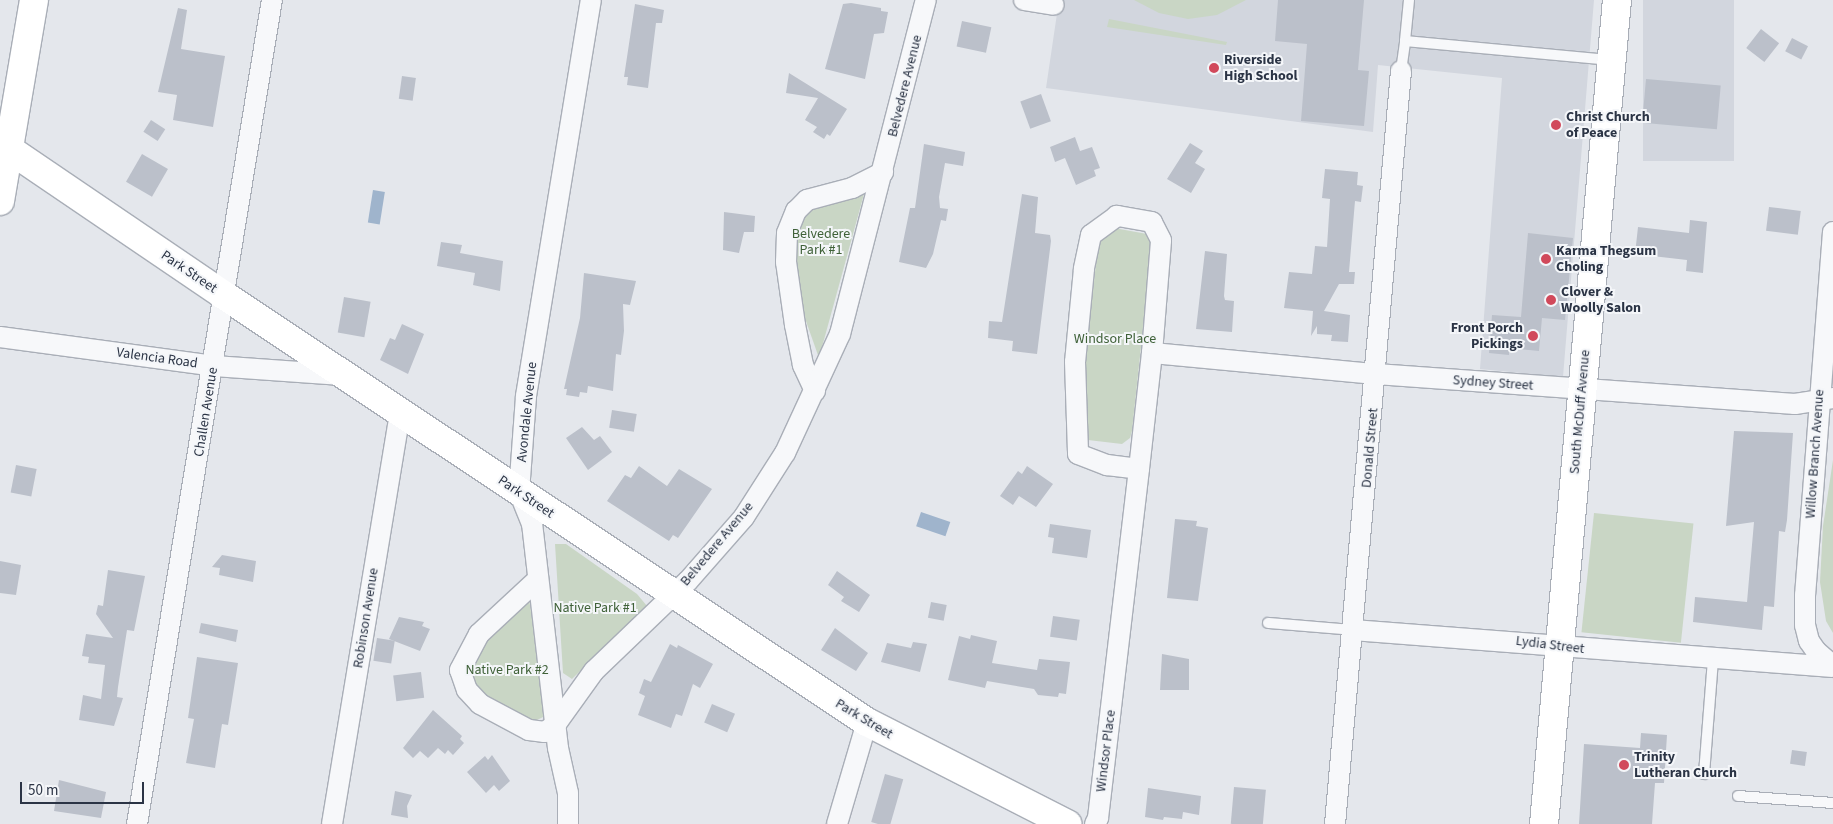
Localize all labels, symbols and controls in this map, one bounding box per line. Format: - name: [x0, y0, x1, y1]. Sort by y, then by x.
- street label: Belvedere Avenue: [884, 33, 926, 139]
- place label: Riverside High School: [1224, 52, 1297, 84]
- marker: Riverside High School: [1208, 62, 1220, 74]
- place label: Christ Church of Peace: [1566, 109, 1650, 142]
- marker: Christ Church of Peace: [1550, 119, 1562, 131]
- park label: Belvedere Park #1: [792, 226, 850, 258]
- place label: Karma Thegsum Choling: [1556, 243, 1656, 276]
- street label: Park Street: [158, 247, 220, 297]
- marker: Karma Thegsum Choling: [1540, 253, 1552, 265]
- place label: Clover & Woolly Salon: [1561, 284, 1641, 316]
- marker: Clover & Woolly Salon: [1545, 294, 1557, 306]
- place label: Front Porch Pickings: [1451, 320, 1523, 352]
- marker: Front Porch Pickings: [1527, 330, 1539, 342]
- park label: Windsor Place: [1074, 331, 1156, 347]
- street label: Valencia Road: [115, 344, 199, 372]
- street label: South McDuff Avenue: [1566, 349, 1594, 475]
- street label: Avondale Avenue: [513, 361, 541, 463]
- street label: Challen Avenue: [191, 366, 221, 458]
- street label: Sydney Street: [1452, 372, 1534, 394]
- street label: Willow Branch Avenue: [1802, 389, 1828, 519]
- street label: Donald Street: [1358, 407, 1382, 489]
- street label: Park Street: [495, 472, 557, 522]
- street label: Belvedere Avenue: [677, 499, 757, 589]
- street label: Robinson Avenue: [350, 567, 382, 669]
- park label: Native Park #1: [553, 600, 637, 616]
- street label: Lydia Street: [1515, 632, 1585, 658]
- park label: Native Park #2: [465, 662, 549, 678]
- street label: Park Street: [832, 695, 896, 743]
- street label: Windsor Place: [1093, 709, 1119, 793]
- place label: Trinity Lutheran Church: [1634, 749, 1737, 782]
- marker: Trinity Lutheran Church: [1618, 759, 1630, 771]
- scale bar: [22, 772, 146, 804]
- text: 50 m: [28, 780, 58, 801]

